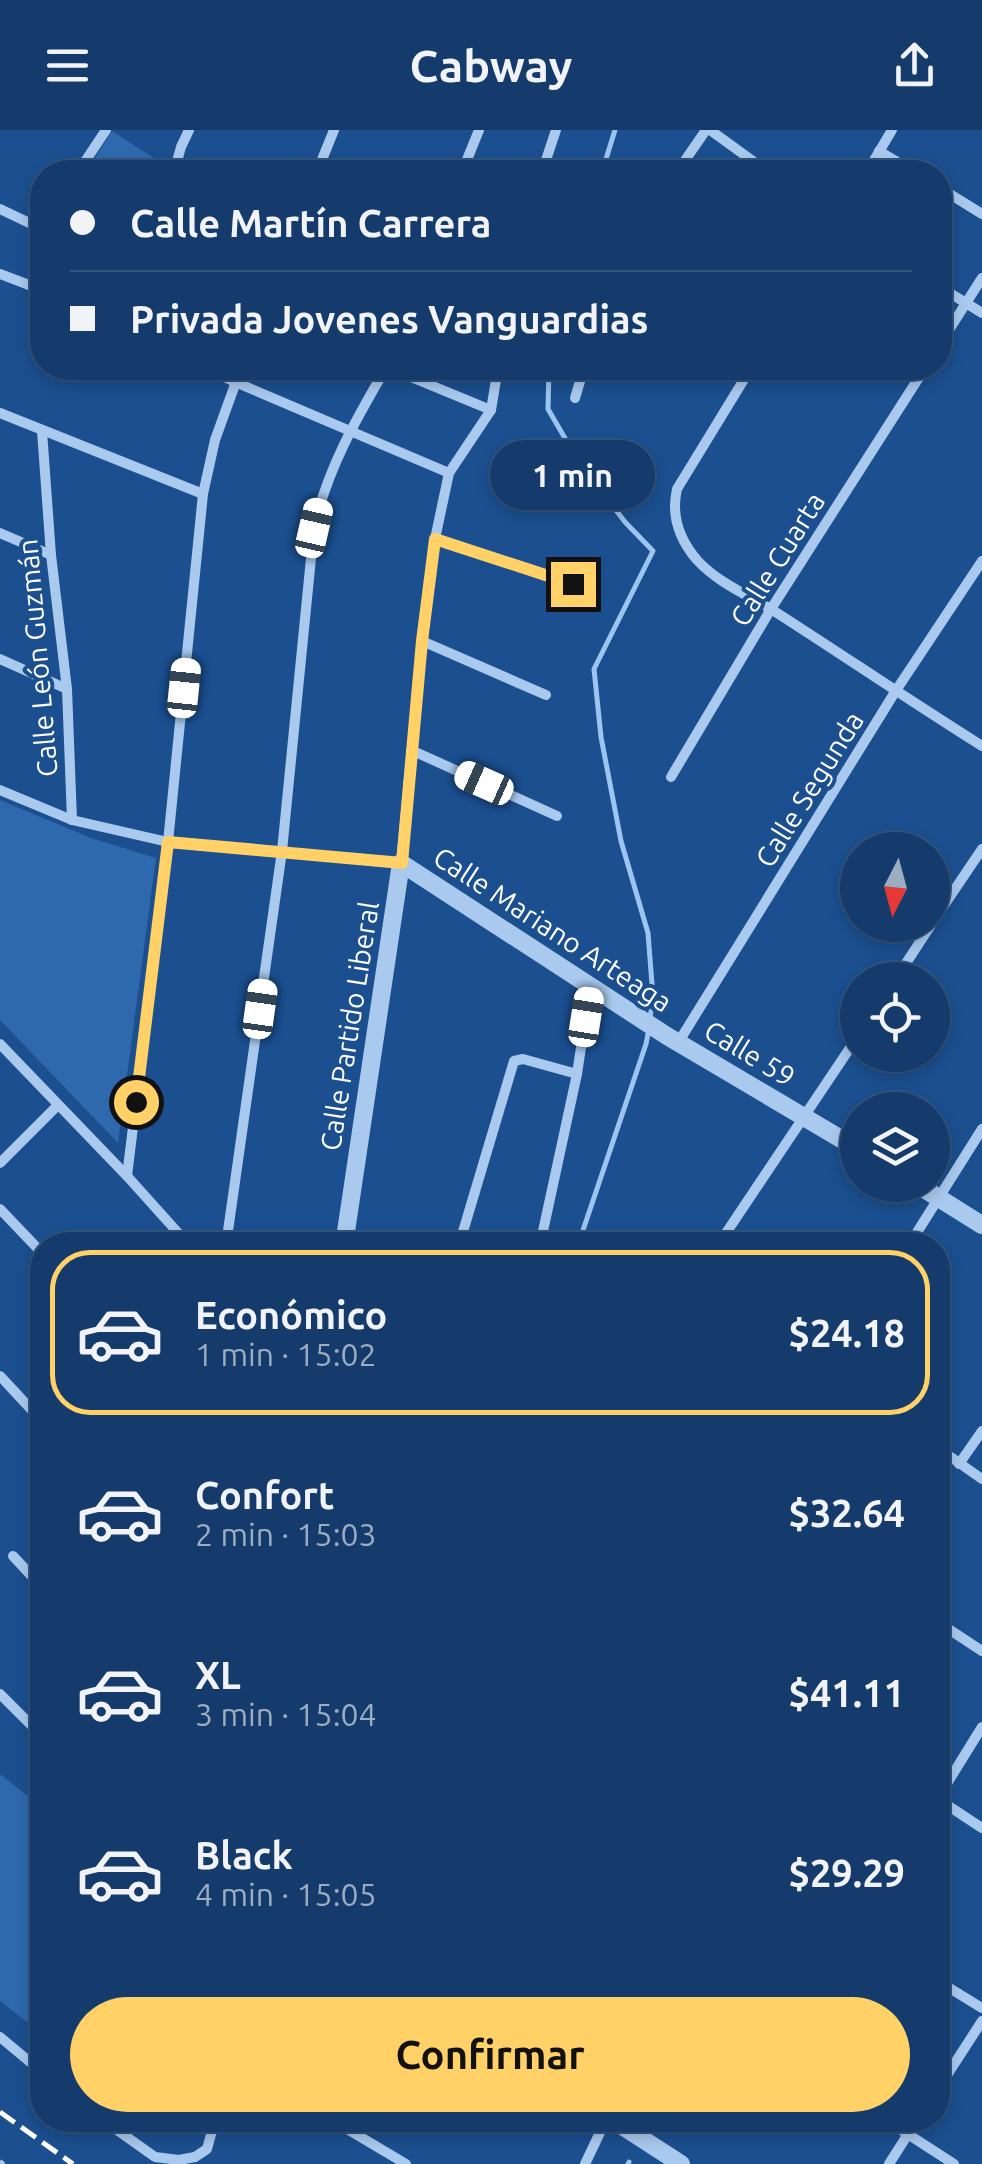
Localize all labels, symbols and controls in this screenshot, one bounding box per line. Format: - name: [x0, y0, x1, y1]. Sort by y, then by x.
- icon: menu: [40, 38, 95, 93]
- icon: share: [887, 38, 942, 93]
- text: Cabway: [410, 40, 572, 91]
- text: Calle Martín Carrera: [130, 202, 491, 244]
- text: Privada Jovenes Vanguardias: [130, 298, 649, 340]
- callout: 1 min: [490, 439, 656, 509]
- text: 1 min: [532, 457, 613, 493]
- street label: Calle Cuarta: [724, 487, 830, 631]
- car: [293, 495, 335, 561]
- street label: Calle León Guzmán: [11, 538, 63, 778]
- route end: [551, 562, 596, 607]
- car: [166, 657, 202, 719]
- street label: Calle Segunda: [749, 706, 869, 872]
- car: [450, 757, 518, 809]
- north arrow: [840, 832, 950, 942]
- map controls: [840, 832, 950, 1202]
- street label: Calle Mariano Arteaga: [428, 840, 678, 1018]
- street label: Calle Partido Liberal: [314, 899, 384, 1153]
- button: locate: [840, 962, 950, 1072]
- car: [241, 977, 279, 1041]
- car: [566, 985, 606, 1049]
- street label: Calle 59: [699, 1014, 801, 1092]
- route start: [114, 1080, 159, 1125]
- button: layers: [840, 1092, 950, 1202]
- icon: car: [75, 1288, 165, 1378]
- text: Económico: [195, 1294, 387, 1336]
- text: $24.18: [788, 1312, 905, 1354]
- text: 1 min · 15:02: [195, 1336, 377, 1372]
- icon: car: [75, 1468, 165, 1558]
- text: Confort: [195, 1474, 334, 1516]
- text: $32.64: [788, 1492, 905, 1534]
- text: 2 min · 15:03: [195, 1516, 377, 1552]
- icon: car: [75, 1648, 165, 1738]
- text: XL: [195, 1654, 241, 1696]
- text: $41.11: [788, 1672, 905, 1714]
- text: 3 min · 15:04: [195, 1696, 377, 1732]
- icon: car: [75, 1828, 165, 1918]
- text: Black: [195, 1834, 293, 1876]
- text: $29.29: [788, 1852, 905, 1894]
- text: 4 min · 15:05: [195, 1876, 377, 1912]
- button: Confirmar: [70, 1997, 910, 2112]

